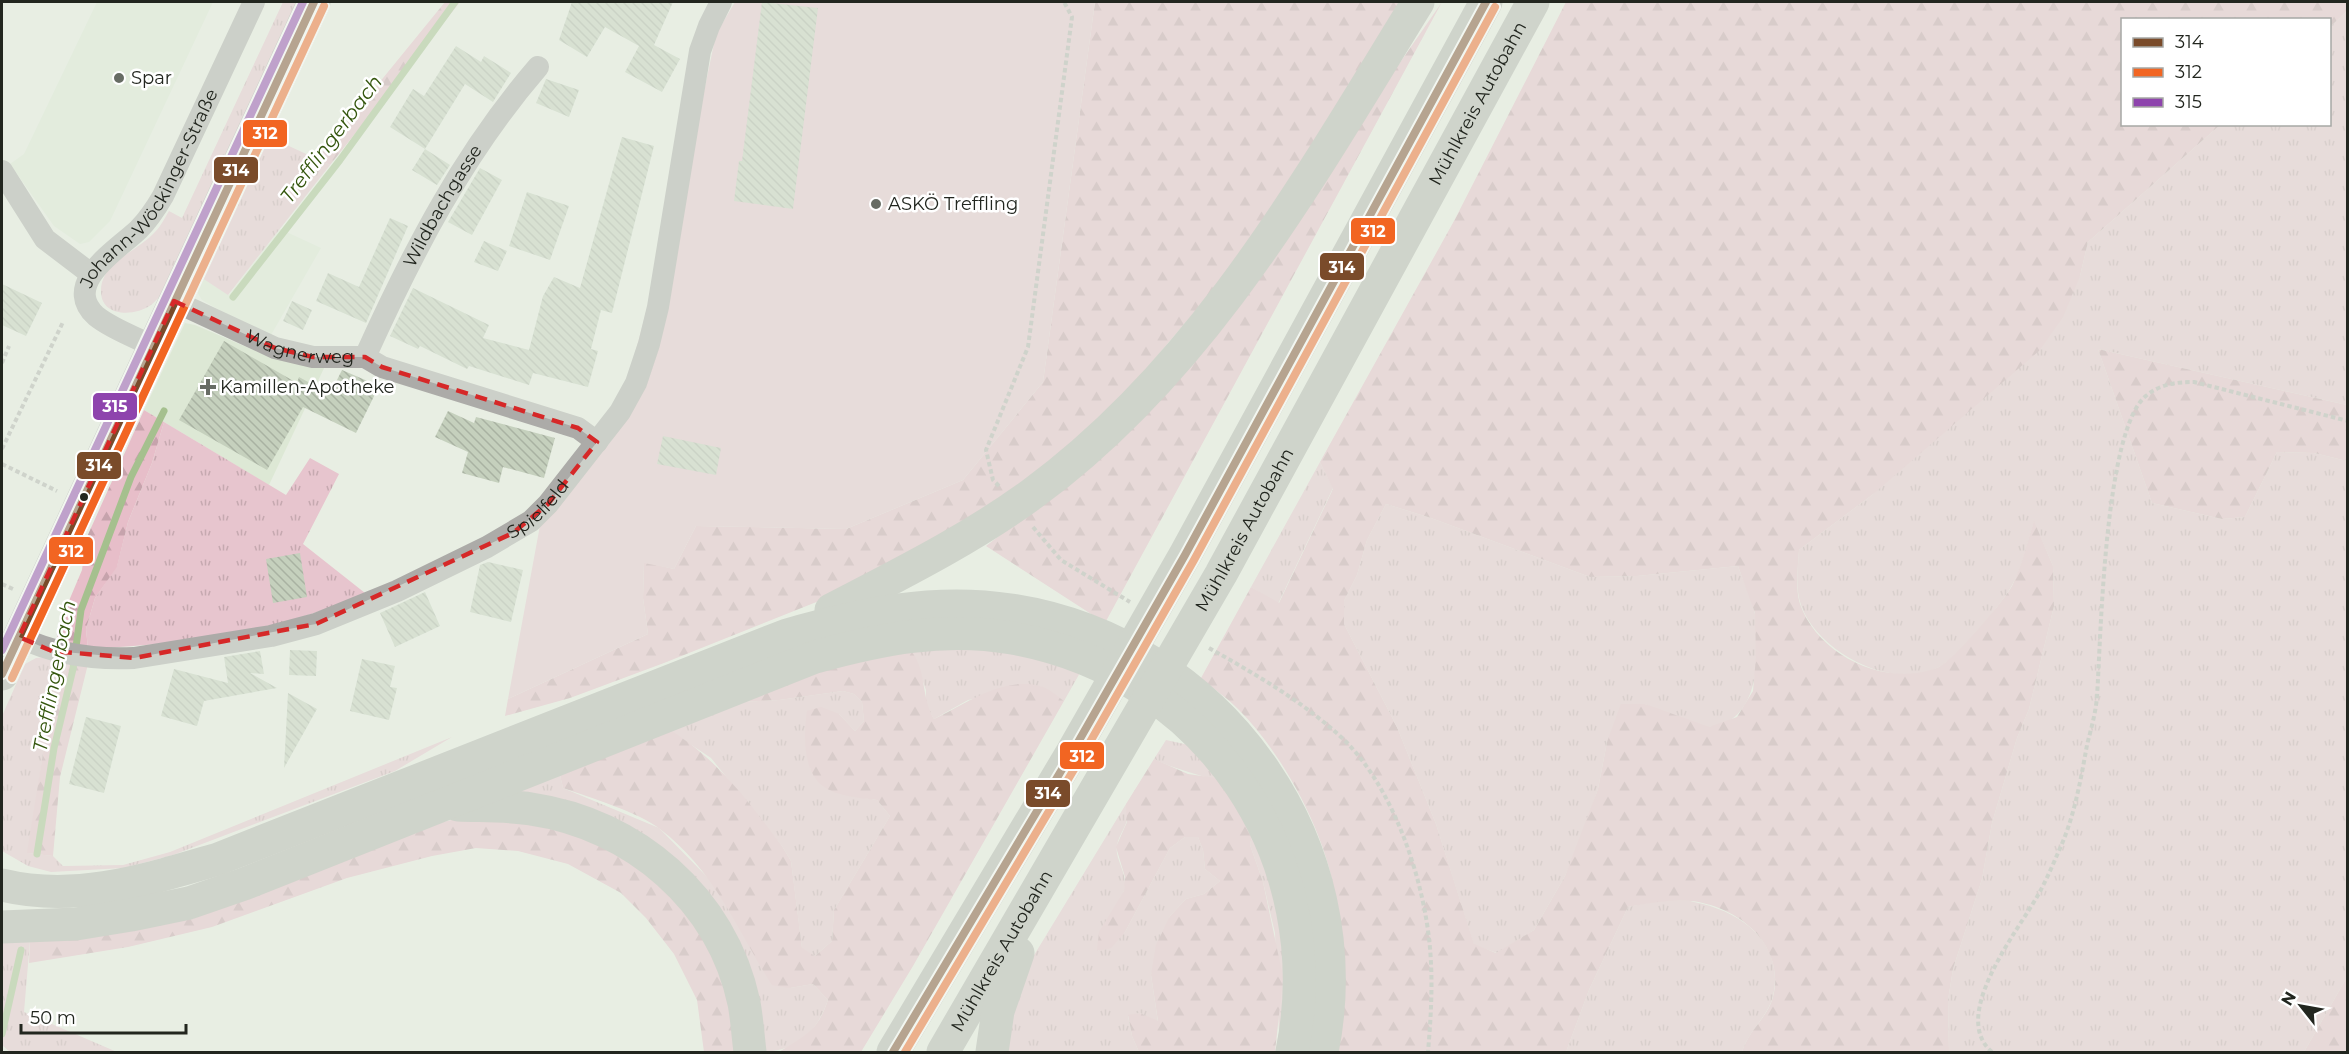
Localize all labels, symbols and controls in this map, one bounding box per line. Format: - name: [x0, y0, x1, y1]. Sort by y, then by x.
- street label: Mühlkreis Autobahn: [1424, 18, 1531, 189]
- legend: [2121, 18, 2331, 126]
- text: 314: [2175, 31, 2204, 53]
- text: 312: [2175, 61, 2202, 83]
- place label: Spar: [131, 67, 172, 89]
- water label: Trefflingerbach: [275, 70, 387, 208]
- marker: Spar: [112, 71, 126, 85]
- street label: Johann-Wöckinger-Straße: [75, 85, 223, 292]
- text: 315: [2175, 91, 2202, 113]
- line badge: 312: [242, 119, 288, 148]
- text: 312: [251, 124, 278, 143]
- street label: Wildbachgasse: [399, 140, 487, 271]
- line badge: 314: [213, 156, 259, 184]
- text: 314: [222, 161, 249, 180]
- place label: ASKÖ Treffling: [888, 193, 1018, 215]
- marker: ASKÖ Treffling: [869, 197, 883, 211]
- line badge: 312: [1350, 217, 1396, 245]
- text: 312: [1359, 222, 1386, 241]
- line badge: 314: [1319, 252, 1365, 281]
- text: 314: [1328, 258, 1355, 277]
- street label: Wagnerweg: [242, 325, 354, 368]
- place label: Kamillen-Apotheke: [220, 376, 395, 398]
- marker: Kamillen-Apotheke: [201, 380, 215, 394]
- line badge: 315: [92, 392, 138, 421]
- text: 315: [101, 397, 128, 416]
- street label: Mühlkreis Autobahn: [1191, 444, 1299, 616]
- line badge: 314: [76, 451, 122, 480]
- text: 314: [85, 456, 112, 475]
- street label: Spielfeld: [503, 475, 574, 544]
- unlabelled marker: [78, 491, 90, 503]
- line badge: 312: [48, 536, 94, 565]
- text: 312: [57, 542, 84, 561]
- water label: Trefflingerbach: [27, 598, 81, 754]
- line badge: 312: [1059, 741, 1105, 770]
- text: 312: [1068, 747, 1095, 766]
- line badge: 314: [1025, 779, 1071, 808]
- text: 314: [1034, 784, 1061, 803]
- street label: Mühlkreis Autobahn: [946, 866, 1057, 1036]
- north arrow: [2271, 976, 2331, 1036]
- text: N: [2277, 988, 2300, 1009]
- scale bar: [21, 997, 186, 1035]
- text: 50 m: [30, 1007, 76, 1029]

